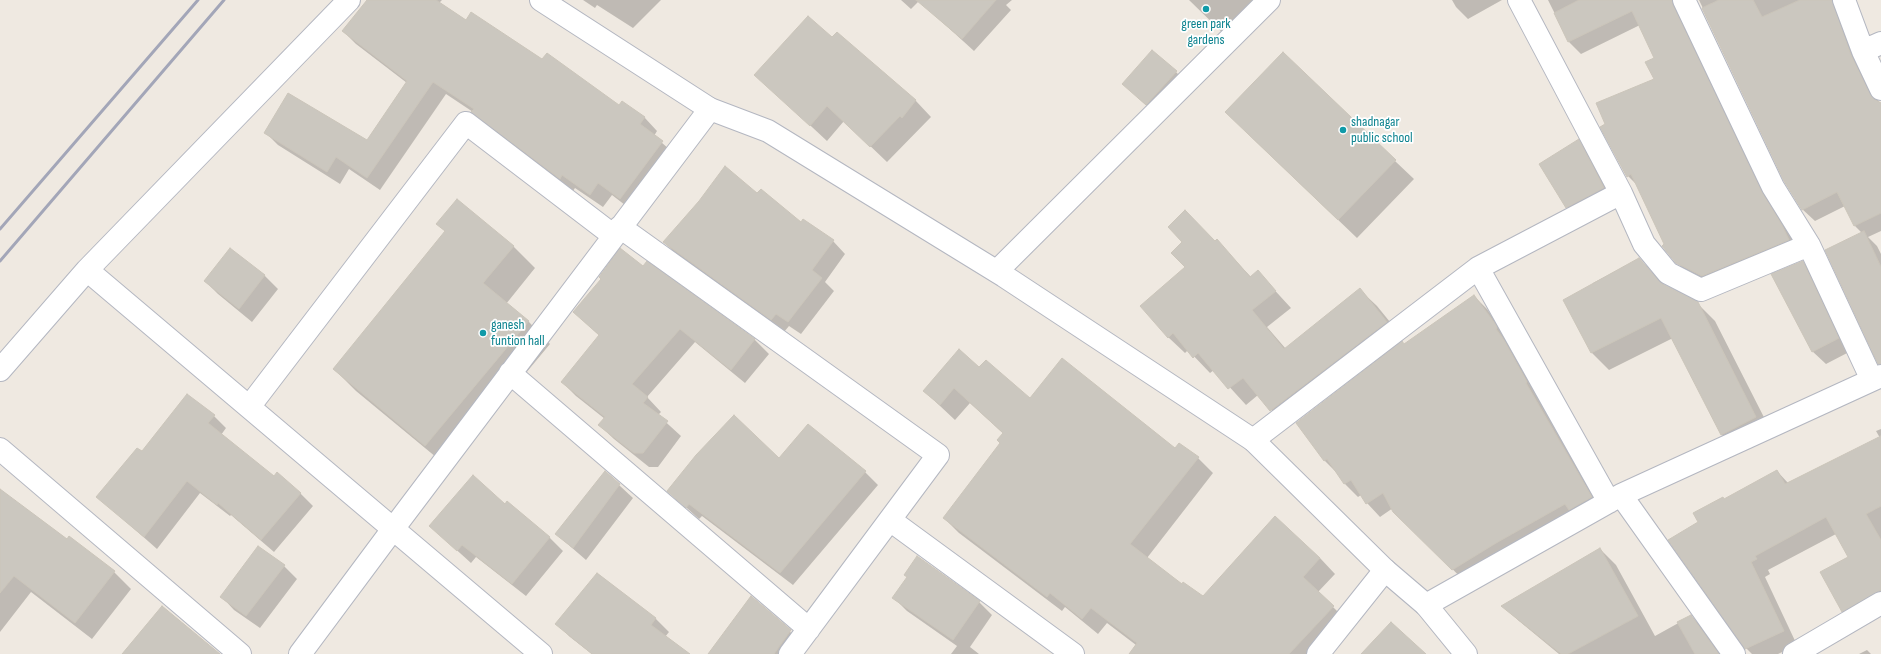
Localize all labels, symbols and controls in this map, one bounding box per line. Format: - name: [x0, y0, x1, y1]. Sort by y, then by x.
- marker: green park gardens: [1201, 4, 1211, 14]
- place label: green park gardens: [1181, 16, 1231, 48]
- place label: shadnagar public school: [1351, 114, 1413, 146]
- marker: shadnagar public school: [1338, 125, 1348, 135]
- place label: ganesh funtion hall: [491, 317, 544, 350]
- marker: ganesh funtion hall: [478, 328, 488, 338]

